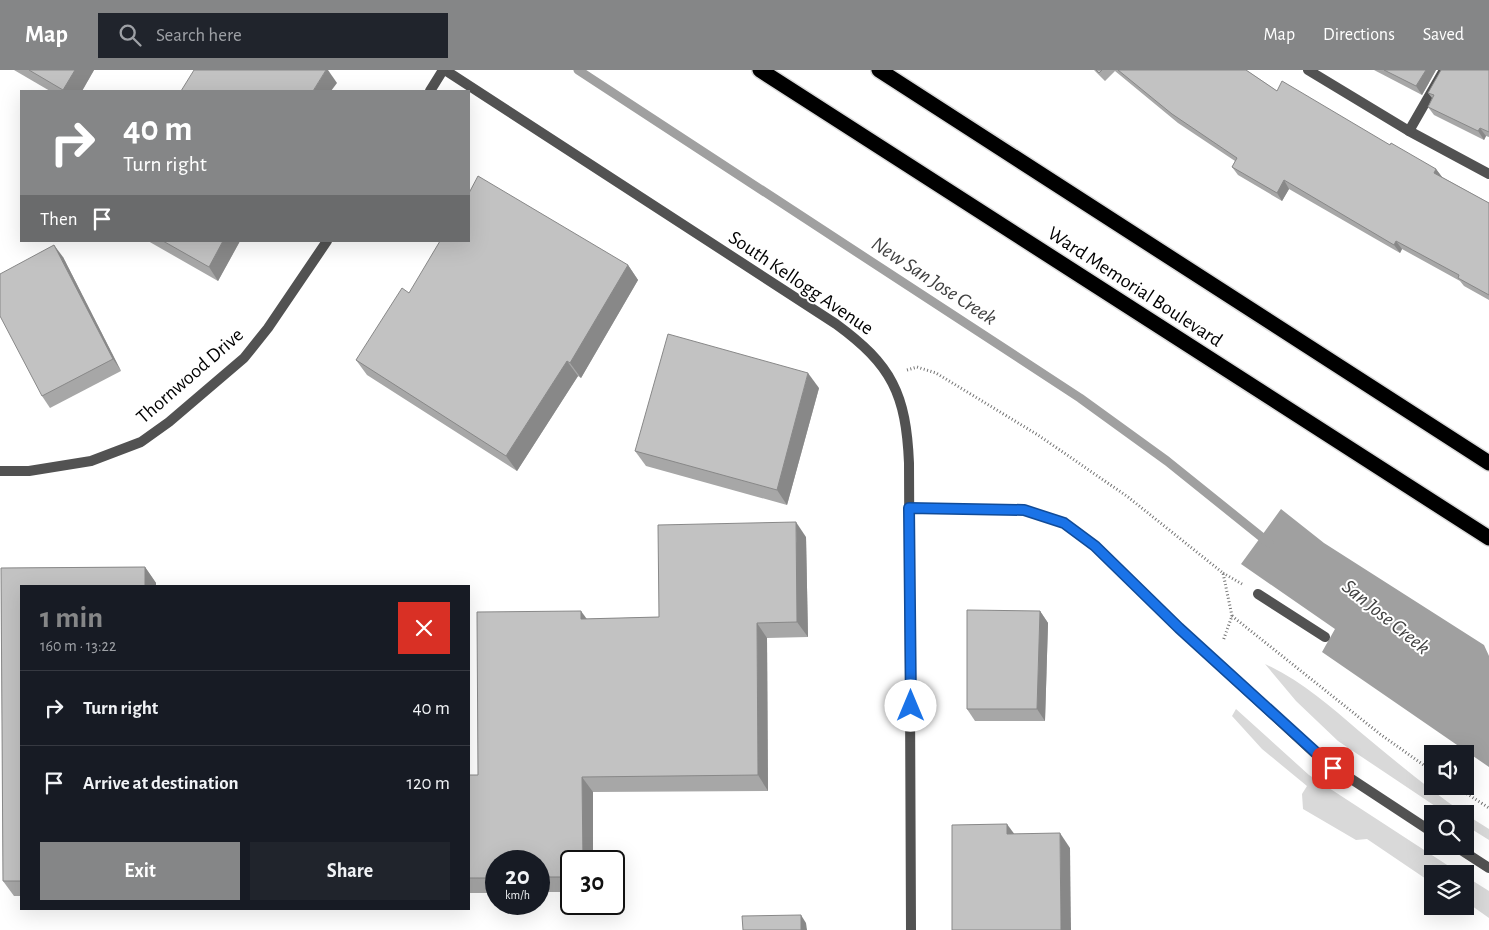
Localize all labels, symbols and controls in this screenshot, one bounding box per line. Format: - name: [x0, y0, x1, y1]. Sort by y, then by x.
- search box: [98, 13, 448, 58]
- icon: search: [116, 21, 144, 49]
- text: Map: [25, 23, 68, 47]
- text: Search here: [156, 26, 242, 45]
- text: Map: [1264, 26, 1295, 44]
- text: Directions: [1323, 26, 1395, 44]
- text: Saved: [1423, 26, 1464, 44]
- icon: right: [40, 110, 105, 175]
- text: 40 m: [123, 112, 192, 147]
- text: Turn right: [123, 153, 207, 175]
- icon: arrive: [88, 205, 116, 233]
- text: Then: [40, 210, 78, 229]
- street label: Ward Memorial Boulevard: [1044, 223, 1226, 351]
- street label: South Kellogg Avenue: [725, 227, 877, 339]
- water label: New San Jose Creek: [868, 233, 1001, 329]
- street label: Thornwood Drive: [133, 324, 247, 428]
- water label: San Jose Creek: [1338, 576, 1434, 659]
- button: close: [398, 602, 450, 654]
- text: 1 min: [40, 603, 103, 633]
- text: 160 m · 13:22: [40, 638, 116, 654]
- position arrow: [884, 679, 936, 731]
- icon: right: [40, 694, 68, 722]
- text: Turn right: [83, 699, 158, 718]
- text: 40 m: [412, 699, 450, 718]
- map controls: [1424, 745, 1474, 915]
- button: sound: [1424, 745, 1474, 795]
- pin: [1312, 747, 1354, 789]
- icon: arrive: [1319, 754, 1347, 782]
- icon: arrive: [40, 769, 68, 797]
- text: Arrive at destination: [83, 774, 239, 793]
- text: 120 m: [406, 774, 450, 793]
- button: search: [1424, 805, 1474, 855]
- button: Exit: [40, 842, 240, 900]
- button: Share: [250, 842, 450, 900]
- speed limit sign: 30: [560, 850, 625, 915]
- text: 20: [505, 864, 530, 889]
- button: layers: [1424, 865, 1474, 915]
- text: km/h: [505, 889, 530, 901]

